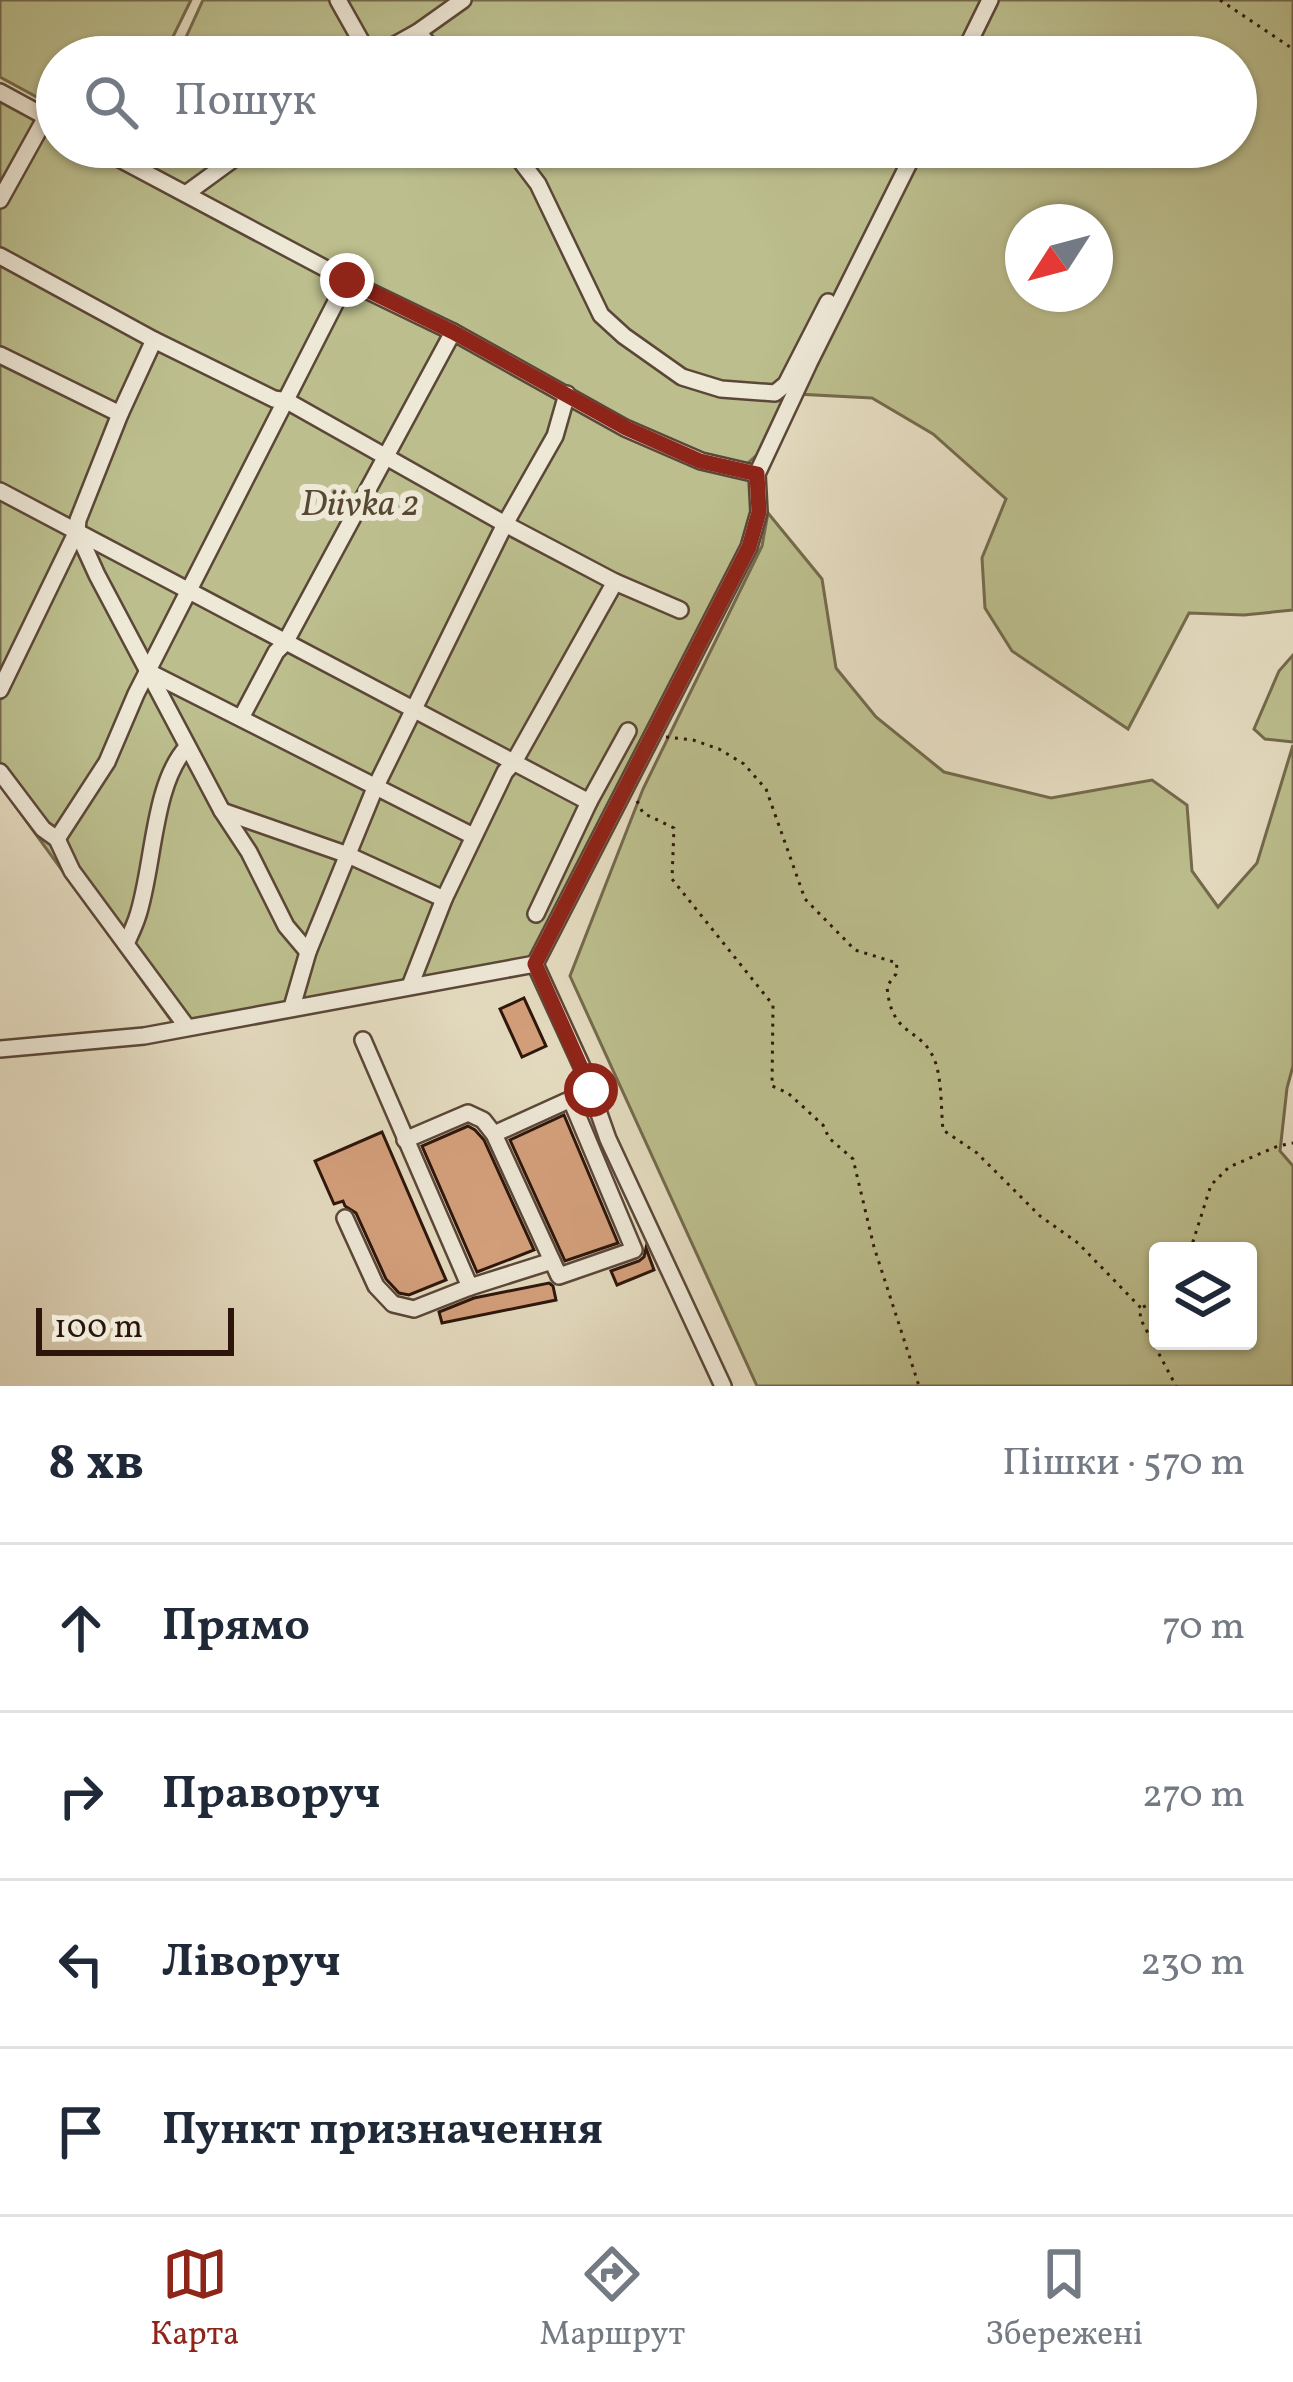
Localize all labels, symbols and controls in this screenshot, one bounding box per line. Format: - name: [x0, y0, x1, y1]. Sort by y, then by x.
- search box: [36, 36, 1257, 168]
- icon: search: [78, 69, 144, 135]
- text: Пошук: [174, 71, 317, 134]
- north arrow: [1005, 204, 1113, 312]
- route end: [320, 253, 374, 307]
- park label: Diivka 2: [301, 481, 419, 531]
- route start: [564, 1063, 618, 1117]
- map controls: [1149, 1242, 1257, 1350]
- button: layers: [1149, 1242, 1257, 1350]
- scale bar: [36, 1302, 234, 1355]
- text: 100 m: [54, 1306, 143, 1352]
- text: 8 хв: [48, 1429, 144, 1500]
- text: Пішки · 570 m: [1002, 1437, 1245, 1491]
- icon: ahead: [48, 1595, 114, 1661]
- text: Прямо: [162, 1596, 310, 1659]
- text: 70 m: [1162, 1601, 1245, 1655]
- icon: right: [48, 1763, 114, 1829]
- text: Праворуч: [162, 1764, 381, 1827]
- text: 270 m: [1142, 1769, 1245, 1823]
- icon: left: [48, 1931, 114, 1997]
- text: Ліворуч: [162, 1932, 341, 1995]
- text: 230 m: [1140, 1937, 1245, 1991]
- icon: arrive: [48, 2099, 114, 2165]
- text: Пункт призначення: [162, 2100, 603, 2163]
- tab: Карта: [150, 2241, 240, 2359]
- tab: Маршрут: [540, 2241, 685, 2359]
- tab: Збережені: [985, 2241, 1143, 2359]

